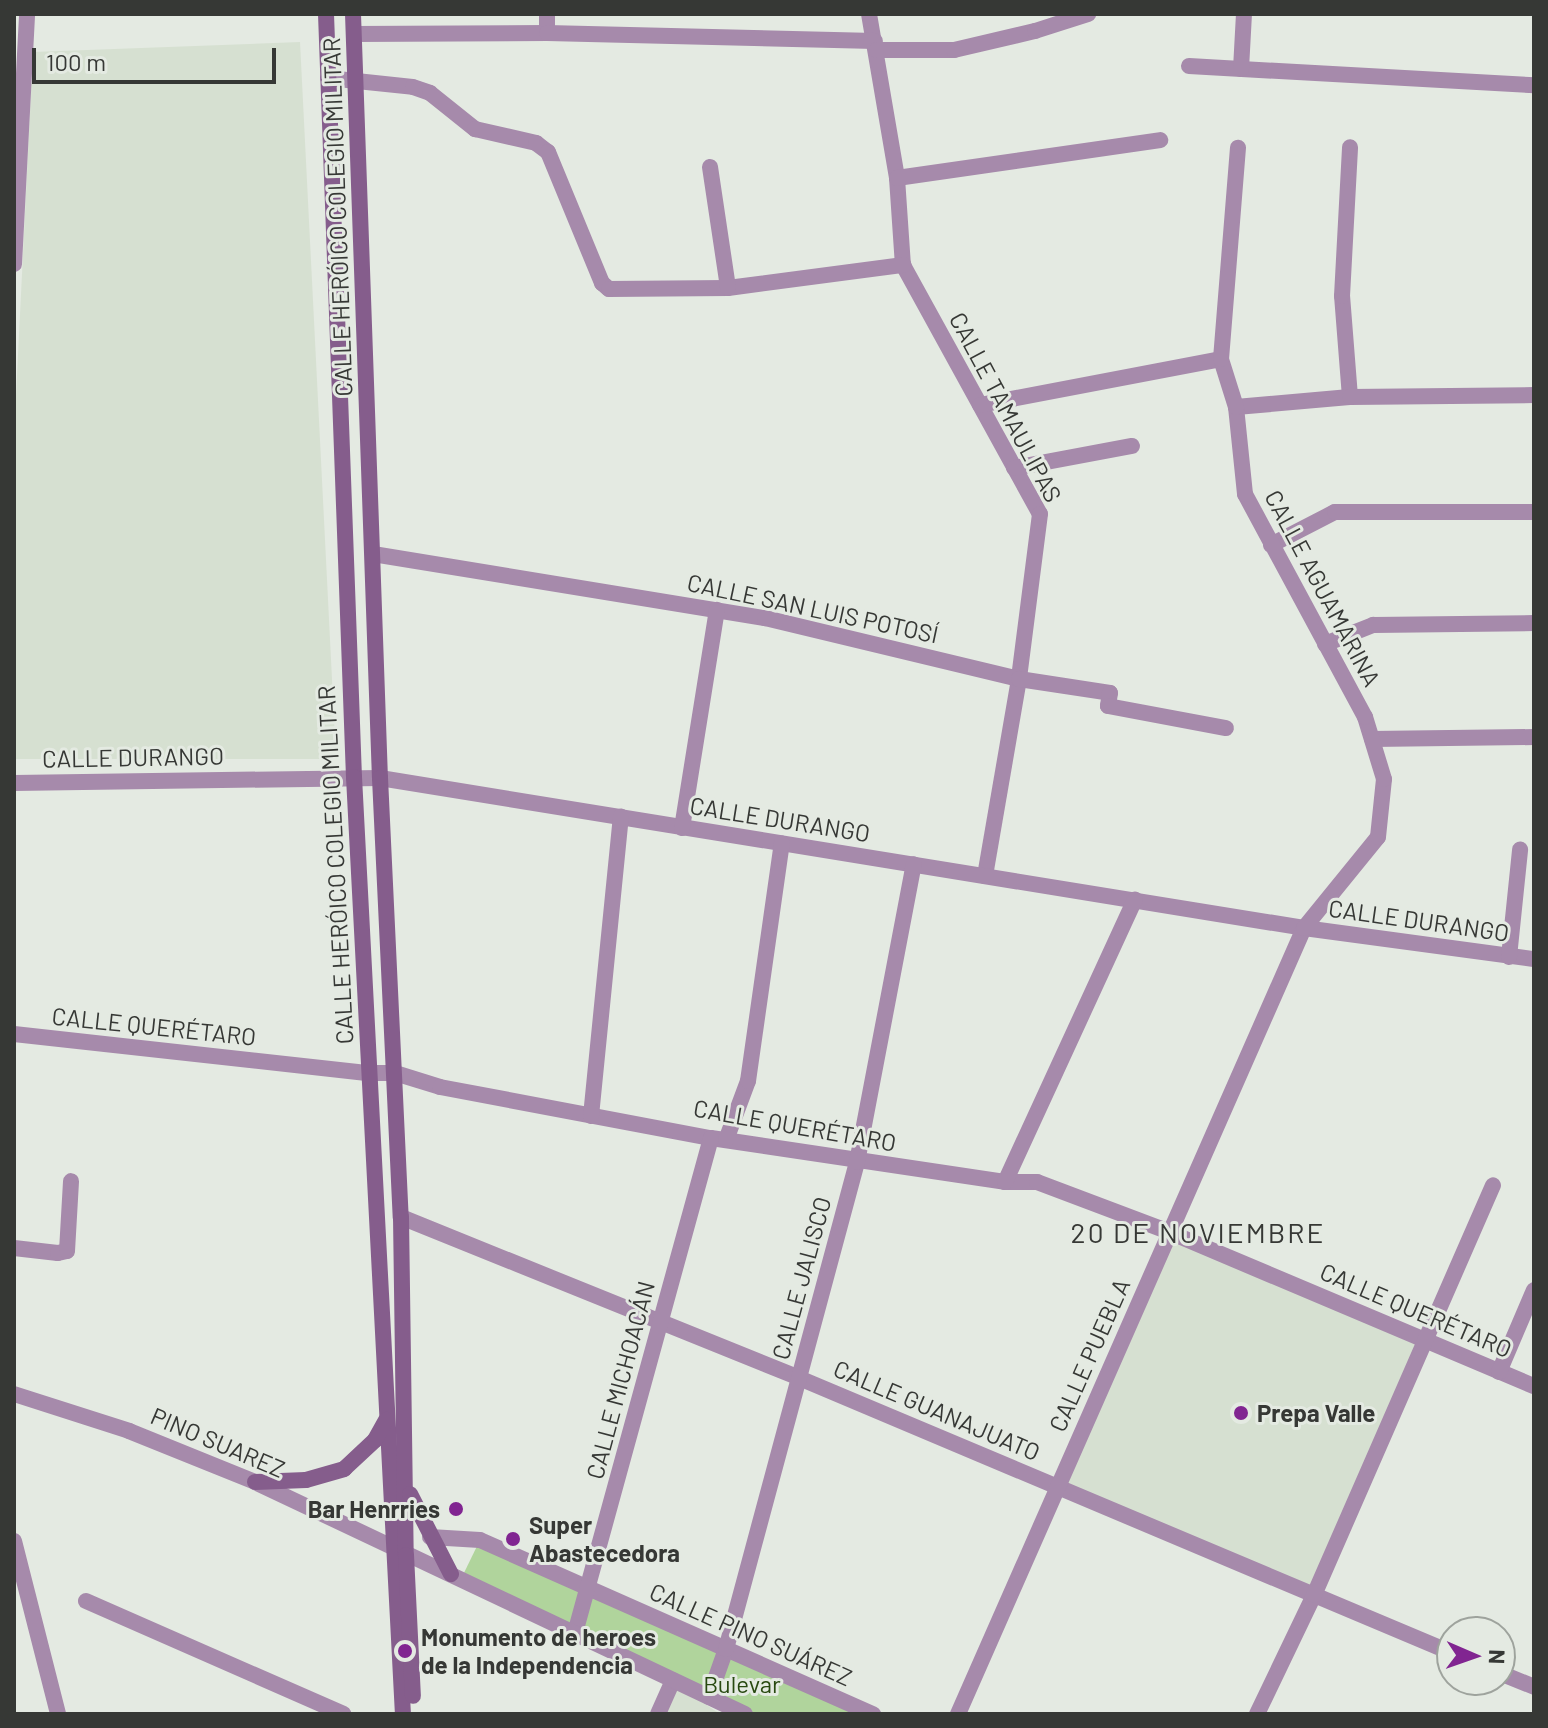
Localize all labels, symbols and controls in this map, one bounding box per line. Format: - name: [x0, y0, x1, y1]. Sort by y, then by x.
- scale bar: [36, 32, 280, 82]
- street label: CALLE HERÓICO COLEGIO MILITAR: [316, 37, 358, 397]
- text: 100 m: [46, 47, 106, 76]
- street label: CALLE TAMAULIPAS: [944, 307, 1068, 507]
- street label: CALLE AGUAMARINA: [1259, 485, 1387, 691]
- street label: CALLE SAN LUIS POTOSÍ: [685, 567, 941, 649]
- street label: CALLE HERÓICO COLEGIO MILITAR: [311, 685, 359, 1045]
- street label: CALLE DURANGO: [42, 741, 224, 773]
- street label: CALLE DURANGO: [688, 791, 872, 847]
- street label: CALLE DURANGO: [1327, 893, 1511, 947]
- street label: CALLE QUERÉTARO: [50, 1001, 258, 1051]
- street label: CALLE QUERÉTARO: [691, 1093, 899, 1157]
- street label: CALLE JALISCO: [765, 1193, 837, 1363]
- district label: 20 DE NOVIEMBRE: [1071, 1215, 1325, 1249]
- street label: CALLE QUERÉTARO: [1316, 1257, 1516, 1363]
- street label: CALLE PUEBLA: [1042, 1274, 1136, 1436]
- street label: CALLE MICHOACÁN: [580, 1278, 660, 1482]
- street label: CALLE GUANAJUATO: [830, 1354, 1044, 1466]
- place label: Prepa Valle: [1257, 1399, 1375, 1427]
- street label: PINO SUAREZ: [147, 1401, 289, 1483]
- marker: Prepa Valle: [1232, 1404, 1250, 1422]
- place label: Bar Henrries: [308, 1495, 440, 1523]
- marker: Bar Henrries: [447, 1500, 465, 1518]
- place label: Super Abastecedora: [529, 1511, 680, 1567]
- marker: Super Abastecedora: [504, 1530, 522, 1548]
- street label: CALLE PINO SUÁREZ: [645, 1576, 857, 1692]
- north arrow: [1436, 1616, 1516, 1696]
- place label: Monumento de heroes de la Independencia: [421, 1623, 656, 1679]
- marker: Monumento de heroes de la Independencia: [396, 1642, 414, 1660]
- text: N: [1485, 1649, 1511, 1665]
- park label: Bulevar: [703, 1670, 781, 1698]

